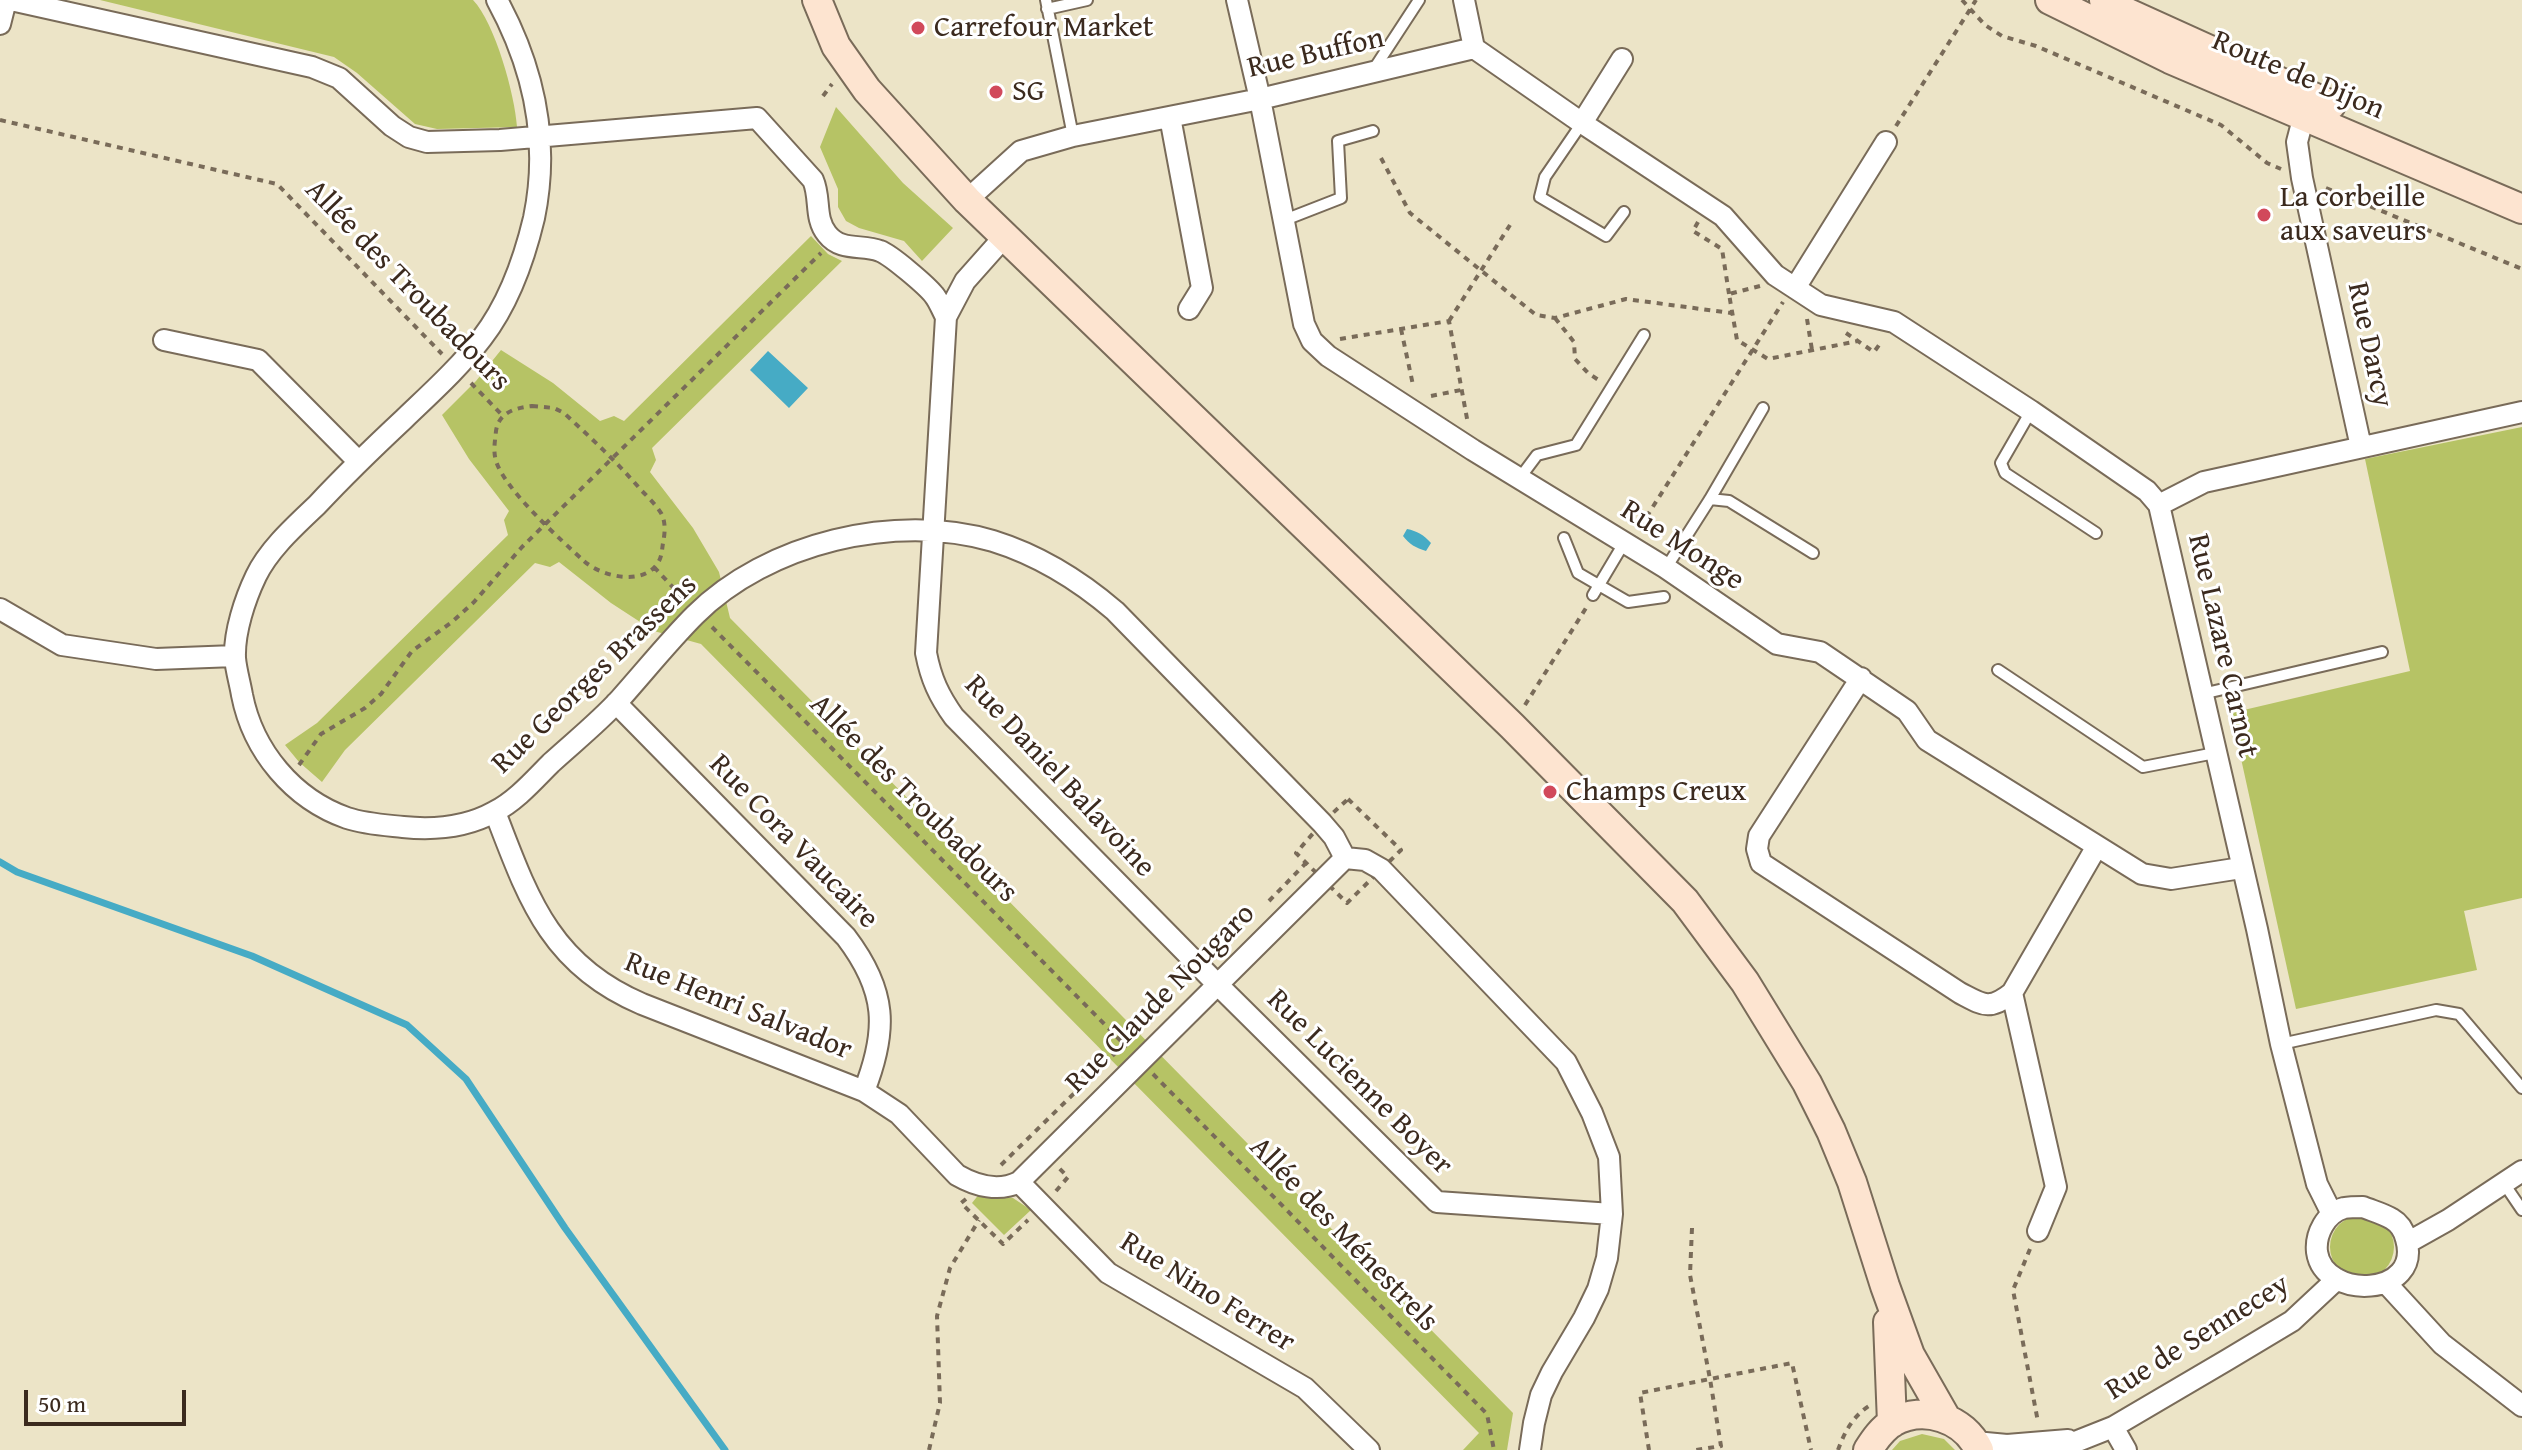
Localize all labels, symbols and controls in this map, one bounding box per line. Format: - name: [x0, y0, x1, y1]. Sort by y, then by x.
- place label: Carrefour Market: [934, 10, 1153, 46]
- marker: Carrefour Market: [909, 19, 927, 37]
- street label: Rue Buffon: [1244, 21, 1388, 87]
- street label: Route de Dijon: [2206, 24, 2390, 128]
- place label: SG: [1012, 74, 1044, 110]
- marker: SG: [987, 83, 1005, 101]
- street label: Allée des Troubadours: [297, 173, 517, 399]
- place label: La corbeille aux saveurs: [2280, 180, 2427, 250]
- marker: La corbeille aux saveurs: [2255, 206, 2273, 224]
- street label: Rue Darcy: [2338, 279, 2400, 411]
- street label: Rue Monge: [1614, 493, 1750, 599]
- street label: Rue Lazare Carnot: [2179, 531, 2265, 761]
- street label: Rue Georges Brassens: [485, 568, 705, 782]
- street label: Rue Daniel Balavoine: [956, 668, 1162, 886]
- street label: Allée des Troubadours: [801, 687, 1025, 911]
- street label: Rue Cora Vaucaire: [701, 747, 885, 937]
- place label: Champs Creux: [1566, 774, 1746, 810]
- marker: Champs Creux: [1541, 783, 1559, 801]
- street label: Rue Claude Nougaro: [1059, 897, 1263, 1101]
- street label: Rue Henri Salvador: [619, 945, 857, 1069]
- street label: Rue Lucienne Boyer: [1258, 982, 1460, 1184]
- street label: Allée des Ménestrels: [1241, 1130, 1445, 1340]
- street label: Rue Nino Ferrer: [1113, 1225, 1301, 1361]
- street label: Rue de Sennecey: [2100, 1267, 2296, 1409]
- scale bar: [28, 1374, 190, 1424]
- text: 50 m: [38, 1386, 86, 1421]

